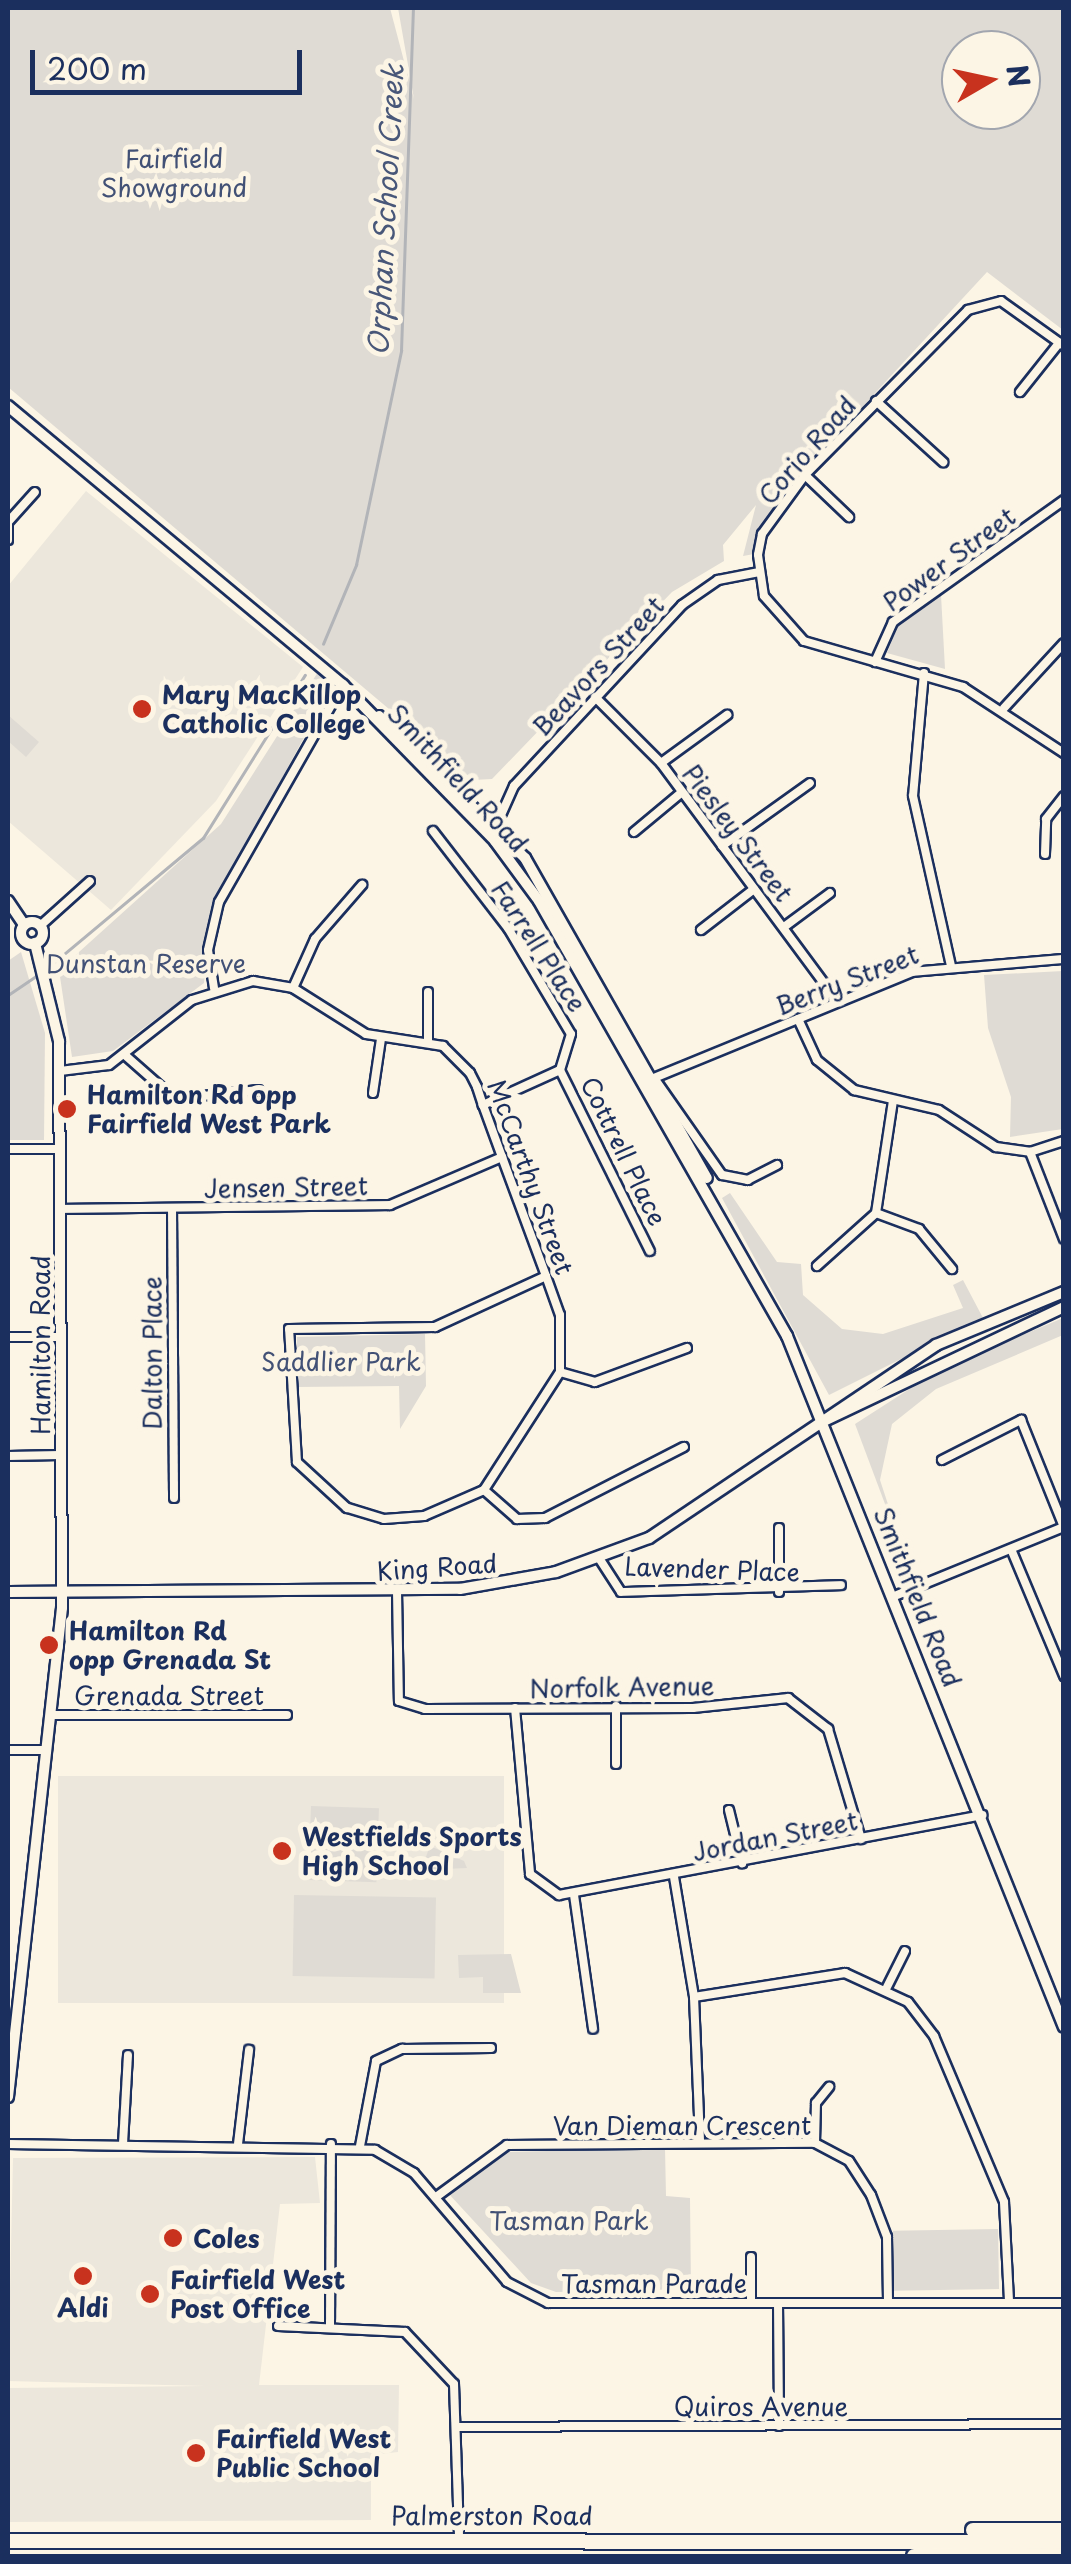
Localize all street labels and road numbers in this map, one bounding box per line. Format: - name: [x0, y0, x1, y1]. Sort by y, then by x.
- street label: Corio Road: [752, 390, 862, 510]
- street label: Power Street: [877, 501, 1021, 617]
- street label: Beavors Street: [526, 590, 670, 742]
- street label: Smithfield Road: [382, 698, 534, 858]
- street label: Piesley Street: [676, 758, 800, 908]
- street label: Farrell Place: [485, 875, 593, 1017]
- street label: Berry Street: [771, 939, 923, 1021]
- street label: Cottrell Place: [575, 1071, 673, 1231]
- street label: McCarthy Street: [482, 1076, 580, 1278]
- street label: Jensen Street: [203, 1171, 369, 1203]
- street label: Hamilton Road: [25, 1256, 55, 1434]
- street label: Dalton Place: [137, 1276, 167, 1430]
- street label: Smithfield Road: [868, 1502, 968, 1692]
- street label: King Road: [376, 1548, 498, 1586]
- street label: Lavender Place: [623, 1551, 801, 1587]
- street label: Norfolk Avenue: [530, 1670, 714, 1704]
- street label: Grenada Street: [74, 1680, 264, 1710]
- street label: Jordan Street: [690, 1805, 860, 1867]
- street label: Van Dieman Crescent: [553, 2110, 811, 2140]
- street label: Tasman Parade: [561, 2268, 747, 2298]
- street label: Quiros Avenue: [675, 2391, 847, 2421]
- street label: Palmerston Road: [392, 2500, 592, 2530]

